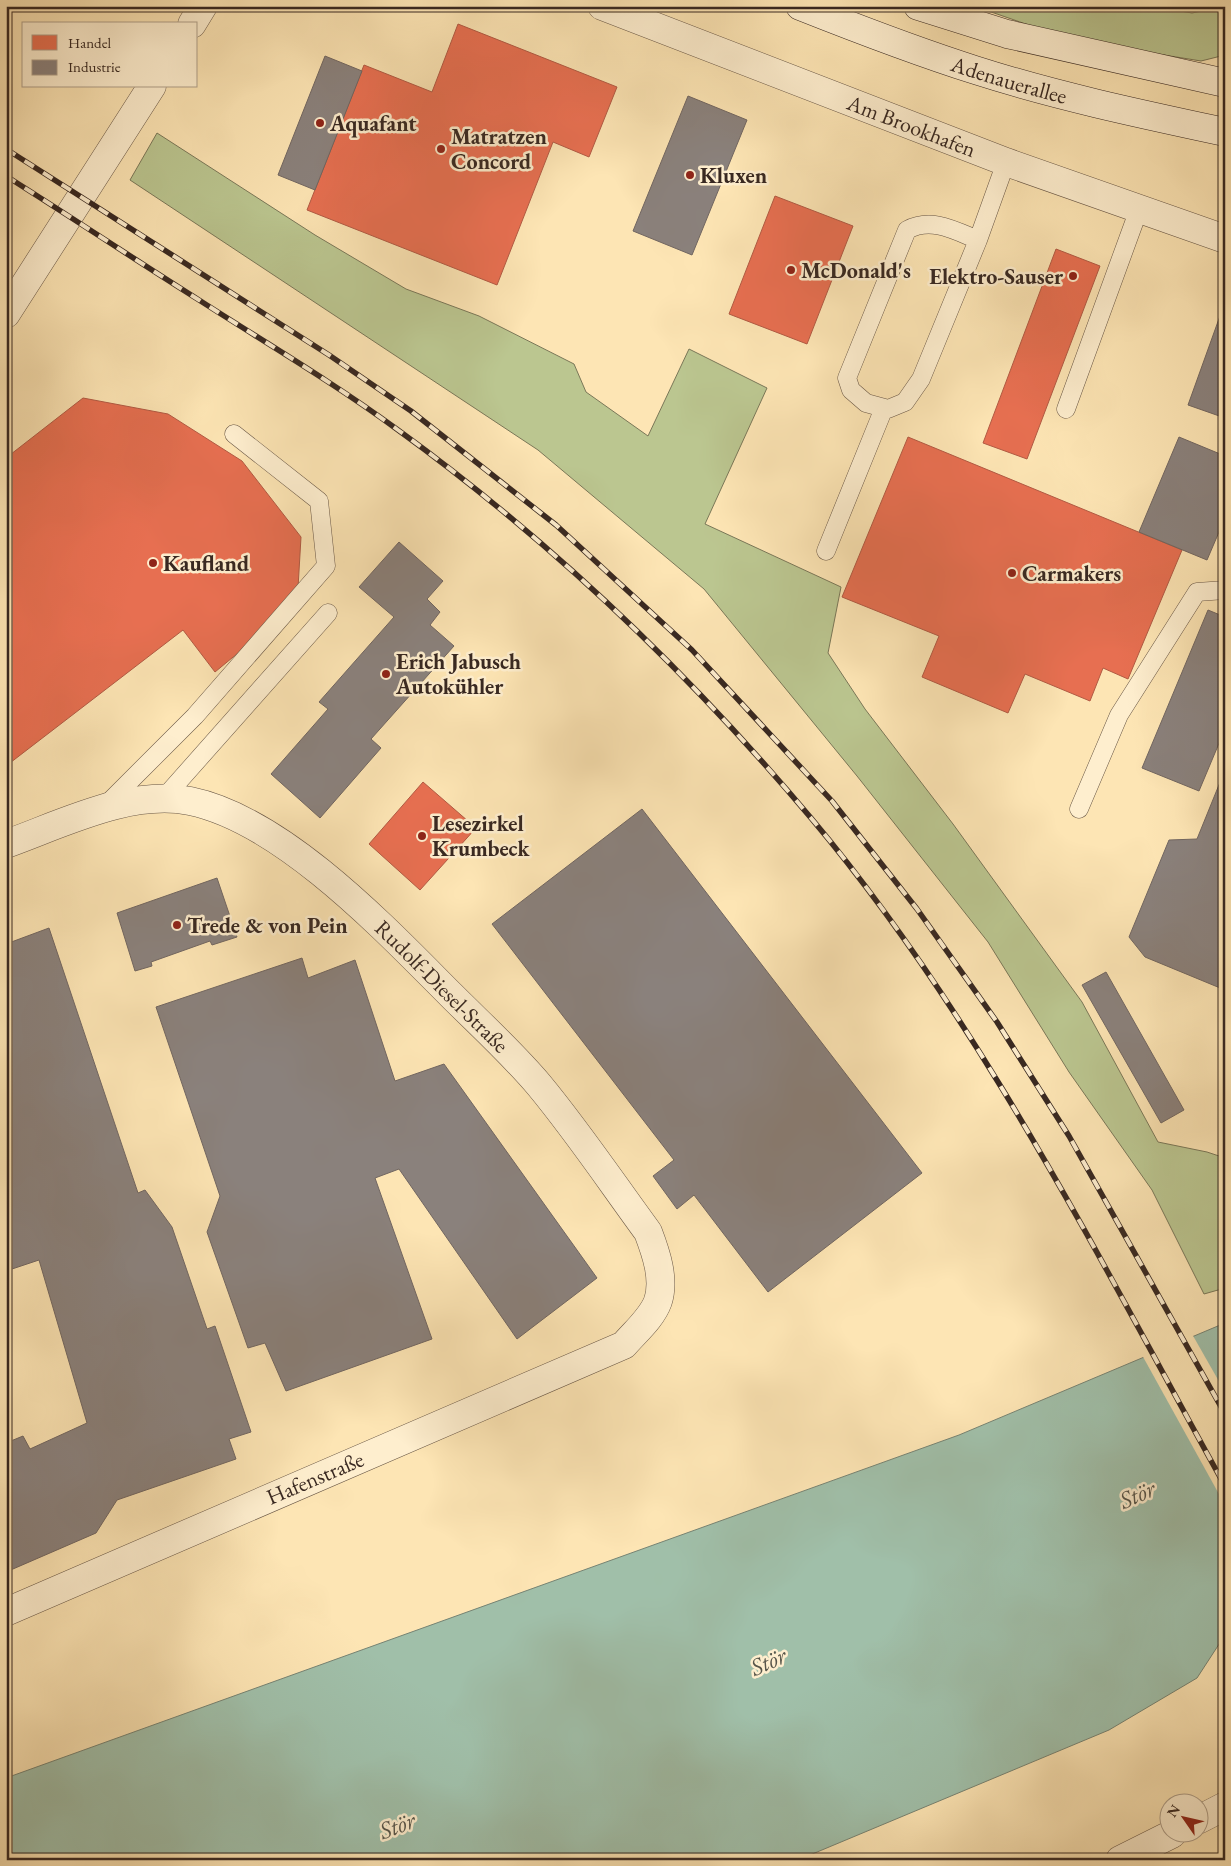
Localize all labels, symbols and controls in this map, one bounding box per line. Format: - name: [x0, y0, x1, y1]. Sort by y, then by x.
- legend: [22, 22, 198, 88]
- text: Handel: [68, 33, 111, 52]
- street label: Adenauerallee: [947, 48, 1071, 110]
- text: Industrie: [68, 57, 121, 76]
- street label: Am Brookhafen: [842, 87, 981, 164]
- place label: Aquafant: [329, 109, 417, 138]
- marker: Aquafant: [314, 117, 326, 129]
- place label: Matratzen Concord: [451, 122, 547, 176]
- marker: Matratzen Concord: [435, 143, 447, 155]
- place label: Kluxen: [700, 161, 768, 190]
- marker: Kluxen: [684, 169, 696, 181]
- place label: McDonald's: [801, 256, 911, 285]
- place label: Elektro-Sauser: [929, 262, 1064, 291]
- marker: McDonald's: [785, 264, 797, 276]
- marker: Elektro-Sauser: [1067, 270, 1079, 282]
- place label: Kaufland: [163, 549, 249, 578]
- marker: Kaufland: [147, 557, 159, 569]
- place label: Carmakers: [1022, 559, 1121, 588]
- marker: Carmakers: [1006, 567, 1018, 579]
- place label: Erich Jabusch Autokühler: [395, 647, 521, 701]
- marker: Erich Jabusch Autokühler: [380, 668, 392, 680]
- place label: Lesezirkel Krumbeck: [432, 809, 530, 863]
- marker: Lesezirkel Krumbeck: [416, 830, 428, 842]
- place label: Trede & von Pein: [187, 911, 348, 940]
- street label: Rudolf-Diesel-Straße: [369, 913, 516, 1059]
- marker: Trede & von Pein: [171, 919, 183, 931]
- street label: Hafenstraße: [262, 1444, 368, 1511]
- water label: Stör: [1113, 1472, 1162, 1516]
- water label: Stör: [744, 1639, 793, 1683]
- north arrow: [1158, 1794, 1208, 1844]
- text: N: [1163, 1800, 1184, 1820]
- water label: Stör: [374, 1803, 421, 1846]

